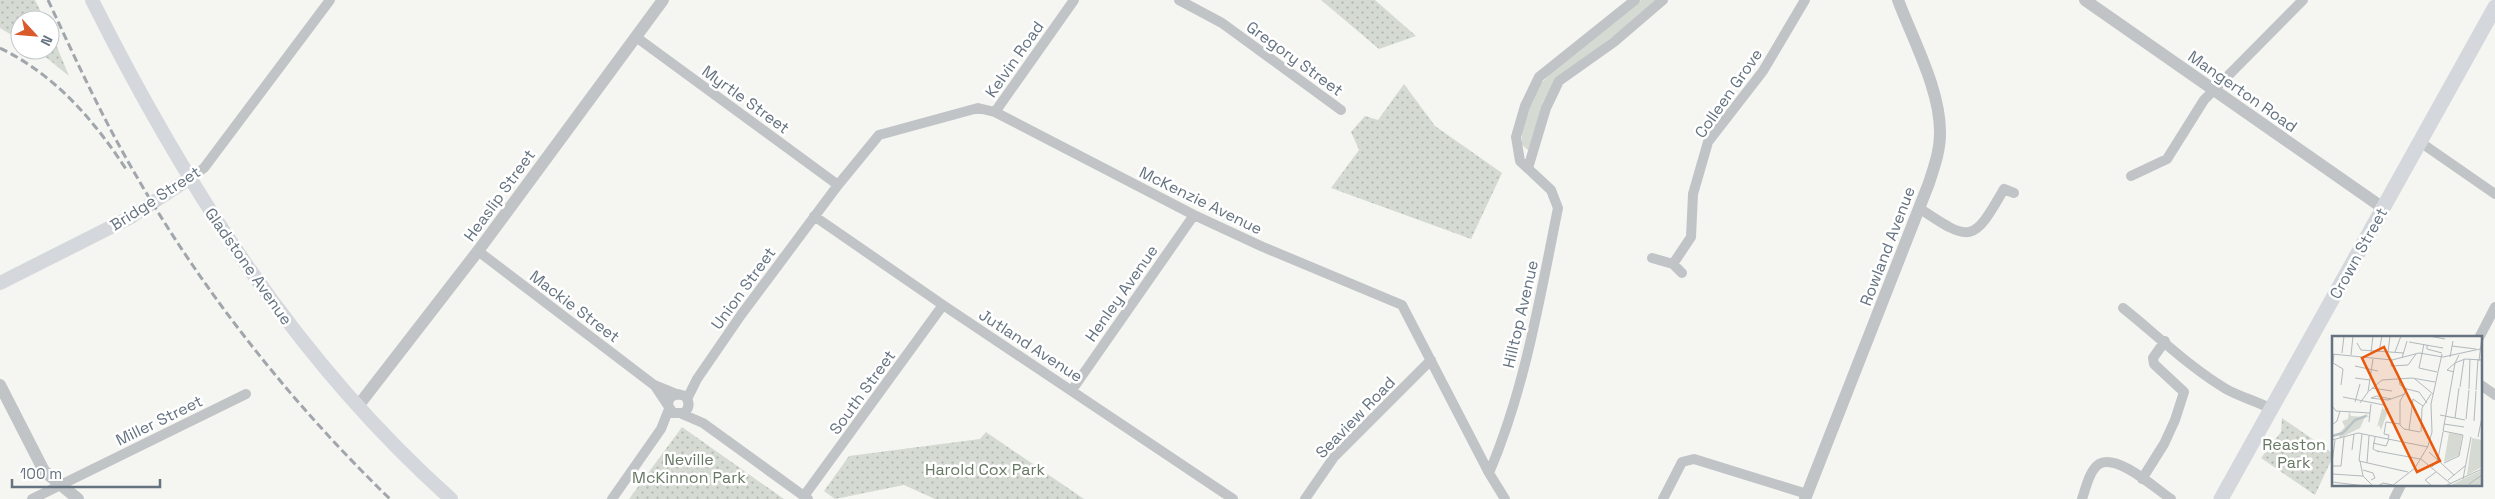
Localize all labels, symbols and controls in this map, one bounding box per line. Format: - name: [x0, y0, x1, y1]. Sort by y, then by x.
- north arrow: [10, 10, 60, 60]
- street label: Gregory Street: [1242, 16, 1347, 101]
- street label: Kelvin Road: [980, 17, 1048, 102]
- text: N: [37, 33, 57, 49]
- street label: Colleen Grove: [1690, 44, 1767, 142]
- street label: Mangerton Road: [2184, 46, 2301, 137]
- street label: Myrtle Street: [698, 61, 794, 138]
- street label: Heaslip Street: [459, 145, 540, 245]
- street label: Bridge Street: [106, 161, 204, 235]
- street label: McKenzie Avenue: [1136, 162, 1266, 239]
- street label: Rowland Avenue: [1855, 183, 1920, 309]
- street label: Gladstone Avenue: [200, 203, 297, 329]
- street label: Crown Street: [2325, 204, 2392, 303]
- street label: Henley Avenue: [1080, 241, 1163, 346]
- street label: Union Street: [706, 243, 780, 334]
- street label: Hilltop Avenue: [1498, 258, 1543, 370]
- street label: Mackie Street: [525, 266, 624, 347]
- street label: Jutland Avenue: [975, 304, 1087, 387]
- inset map: [2332, 336, 2482, 486]
- street label: South Street: [825, 346, 900, 439]
- street label: Seaview Road: [1311, 372, 1400, 463]
- street label: Miller Street: [112, 390, 206, 451]
- park label: Reaston Park: [2262, 434, 2326, 473]
- park label: Neville McKinnon Park: [632, 449, 746, 488]
- scale bar: [12, 456, 160, 488]
- park label: Harold Cox Park: [925, 459, 1045, 480]
- text: 100 m: [20, 464, 62, 483]

